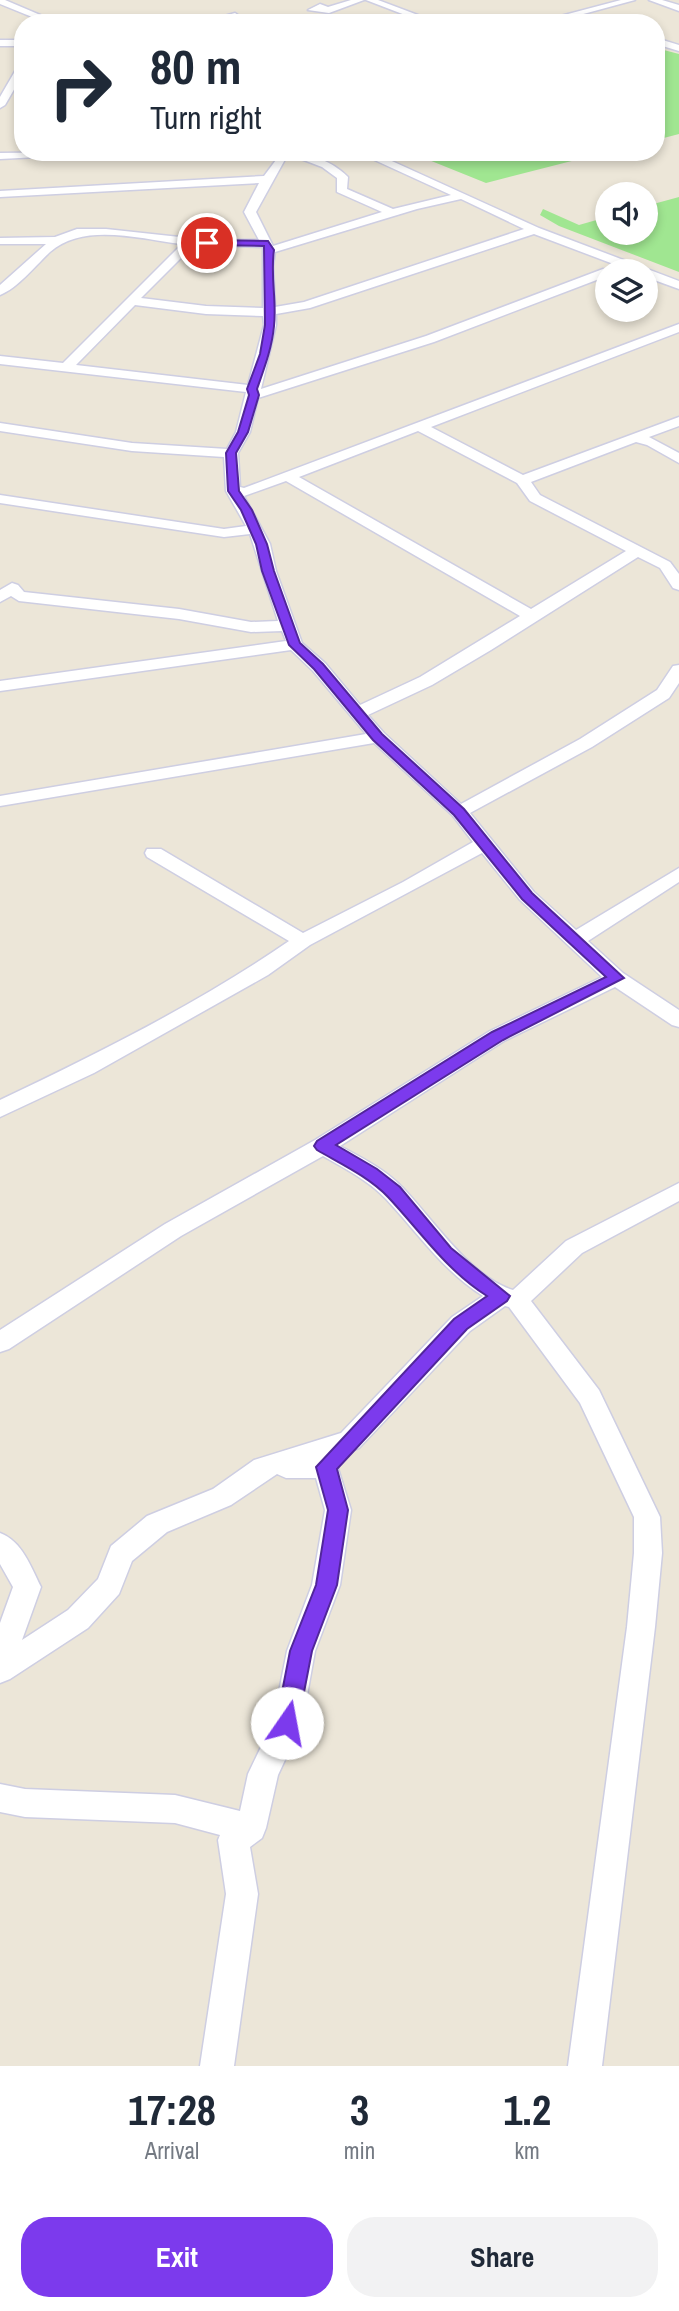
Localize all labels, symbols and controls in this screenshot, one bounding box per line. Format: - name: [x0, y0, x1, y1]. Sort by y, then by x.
- text: 80 m: [150, 33, 242, 99]
- icon: right: [35, 42, 126, 133]
- text: Turn right: [150, 96, 262, 139]
- map controls: [595, 182, 658, 322]
- button: sound: [595, 182, 658, 245]
- pin: [177, 213, 237, 273]
- icon: arrive: [188, 224, 226, 262]
- button: layers: [595, 259, 658, 322]
- position arrow: [250, 1686, 324, 1760]
- text: 17:28: [128, 2082, 216, 2138]
- text: 3: [350, 2082, 369, 2138]
- text: 1.2: [503, 2082, 551, 2138]
- text: Arrival: [145, 2135, 199, 2166]
- text: min: [344, 2135, 375, 2166]
- text: km: [515, 2135, 540, 2166]
- button: Exit: [21, 2217, 333, 2297]
- button: Share: [347, 2217, 658, 2297]

